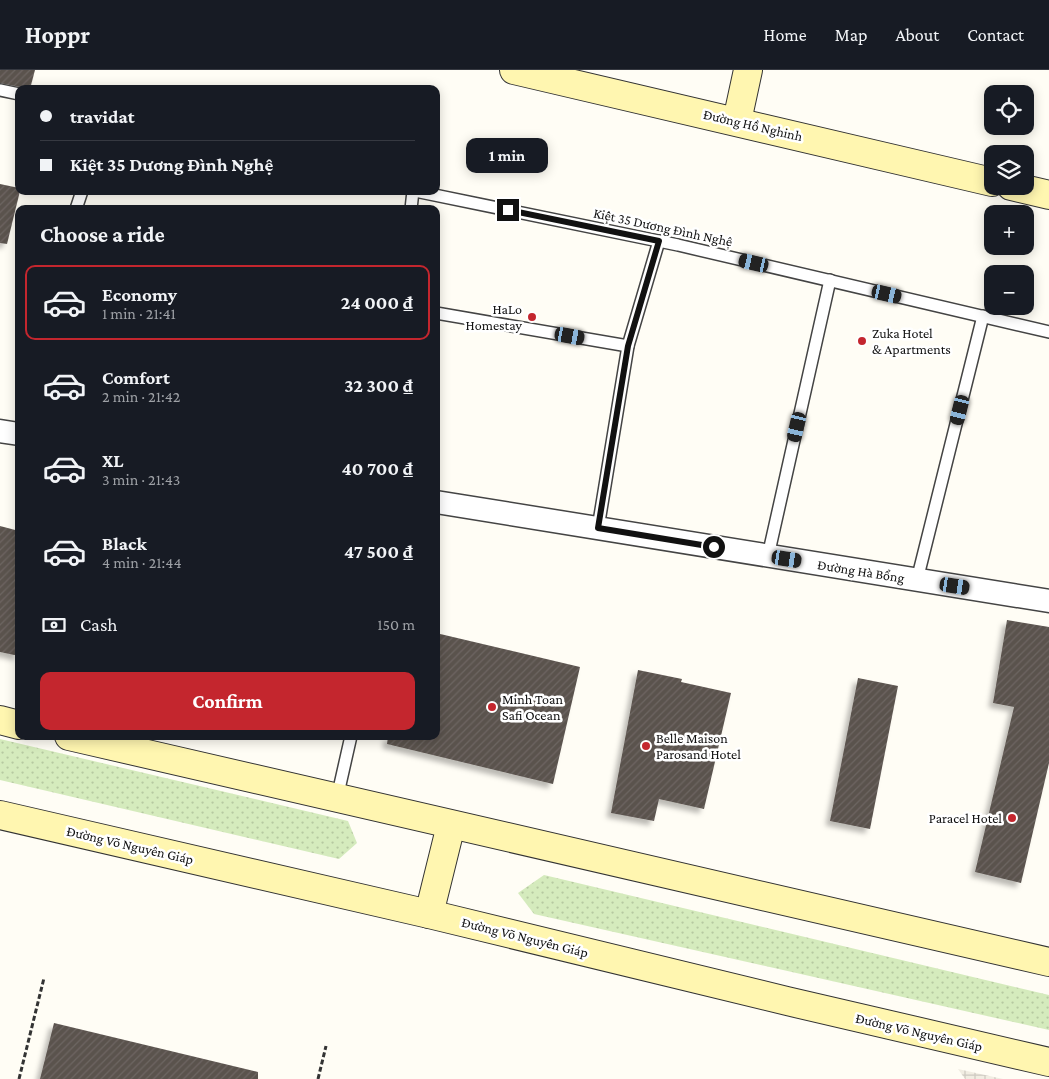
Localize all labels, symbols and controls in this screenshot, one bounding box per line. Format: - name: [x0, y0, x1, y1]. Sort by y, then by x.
- text: Hoppr: [25, 21, 90, 48]
- text: Home: [764, 25, 807, 45]
- text: Map: [835, 25, 867, 45]
- text: About: [895, 25, 939, 45]
- text: Contact: [967, 25, 1024, 45]
- map controls: [984, 85, 1034, 315]
- button: locate: [984, 85, 1034, 135]
- text: travidat: [70, 106, 135, 127]
- street label: Đường Hồ Nghinh: [702, 106, 805, 144]
- callout: 1 min: [467, 138, 549, 172]
- button: layers: [984, 145, 1034, 195]
- text: 1 min: [489, 147, 525, 164]
- text: Kiệt 35 Dương Đình Nghệ: [70, 154, 273, 175]
- route end: [497, 199, 519, 221]
- street label: Kiệt 35 Dương Đình Nghệ: [592, 204, 734, 250]
- button: +: [984, 205, 1034, 255]
- text: Choose a ride: [40, 222, 165, 247]
- car: [737, 252, 770, 274]
- button: −: [984, 265, 1034, 315]
- icon: car: [42, 280, 87, 325]
- car: [870, 283, 903, 305]
- text: Economy: [102, 284, 177, 305]
- text: 24 000 ₫: [341, 292, 413, 313]
- place label: HaLo Homestay: [466, 301, 523, 333]
- text: 1 min · 21:41: [102, 305, 176, 322]
- marker: HaLo Homestay: [526, 311, 538, 323]
- place label: Zuka Hotel & Apartments: [872, 325, 951, 357]
- car: [553, 326, 586, 346]
- marker: Zuka Hotel & Apartments: [856, 335, 868, 347]
- icon: car: [42, 363, 87, 408]
- text: Comfort: [102, 367, 170, 388]
- text: 32 300 ₫: [344, 375, 413, 396]
- text: 2 min · 21:42: [102, 388, 180, 405]
- car: [949, 394, 970, 426]
- car: [786, 411, 807, 443]
- icon: car: [42, 446, 87, 491]
- text: XL: [102, 450, 124, 471]
- text: 40 700 ₫: [342, 458, 413, 479]
- text: 3 min · 21:43: [102, 471, 180, 488]
- icon: car: [42, 529, 87, 574]
- text: Black: [102, 533, 147, 554]
- route start: [703, 536, 725, 558]
- text: 47 500 ₫: [344, 541, 413, 562]
- car: [771, 549, 802, 569]
- text: 4 min · 21:44: [102, 554, 182, 571]
- street label: Đường Hà Bổng: [816, 556, 906, 586]
- car: [939, 576, 970, 596]
- icon: cash: [40, 611, 68, 639]
- text: Cash: [80, 614, 118, 635]
- text: 150 m: [377, 616, 415, 633]
- button: Confirm: [40, 672, 415, 730]
- place label: Minh Toan Safi Ocean: [502, 691, 563, 723]
- marker: Minh Toan Safi Ocean: [486, 701, 498, 713]
- place label: Belle Maison Parosand Hotel: [656, 730, 741, 762]
- marker: Belle Maison Parosand Hotel: [640, 740, 652, 752]
- place label: Paracel Hotel: [929, 810, 1002, 826]
- marker: Paracel Hotel: [1006, 812, 1018, 824]
- street label: Đường Võ Nguyên Giáp: [65, 823, 195, 867]
- street label: Đường Võ Nguyên Giáp: [460, 914, 590, 960]
- street label: Đường Võ Nguyên Giáp: [854, 1010, 984, 1054]

